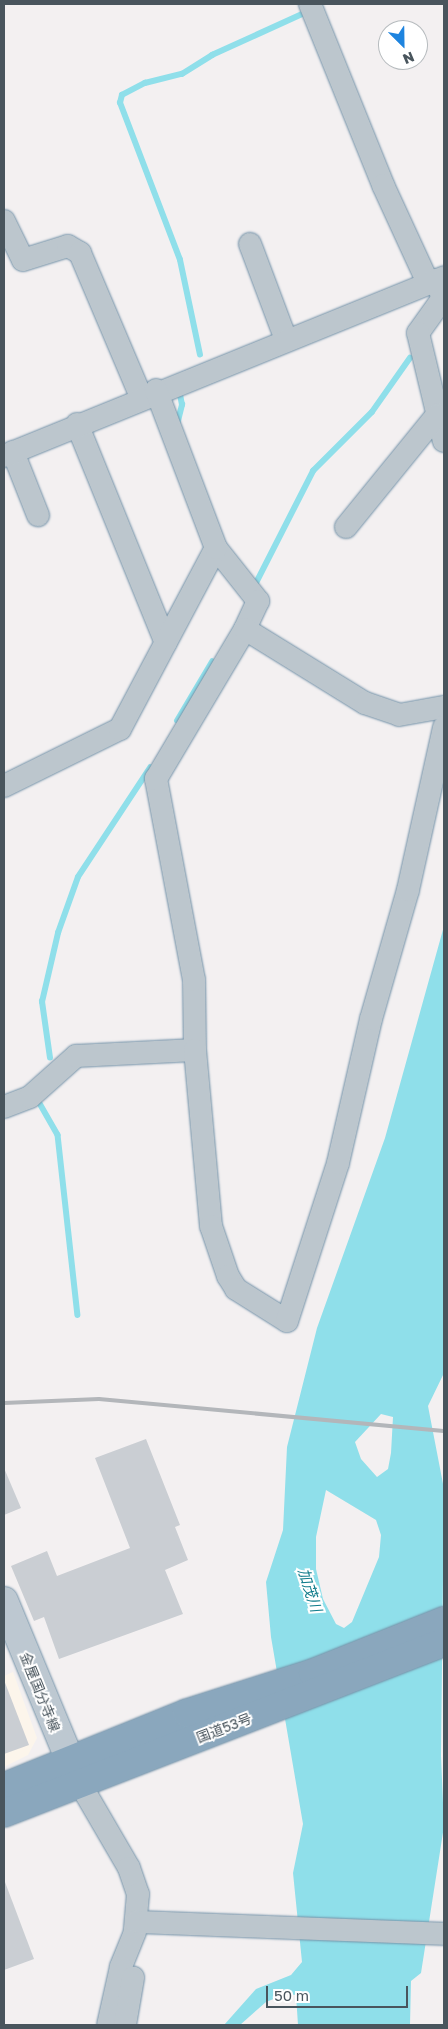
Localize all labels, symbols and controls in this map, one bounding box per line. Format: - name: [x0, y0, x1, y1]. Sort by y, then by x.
- north arrow: [378, 20, 428, 70]
- text: N: [400, 48, 417, 68]
- water label: 加茂川: [294, 1566, 326, 1614]
- street label: 金屋国分寺線: [16, 1650, 64, 1734]
- street label: 国道53号: [194, 1710, 254, 1746]
- scale bar: [268, 1976, 410, 2008]
- text: 50 m: [274, 1986, 309, 2004]

